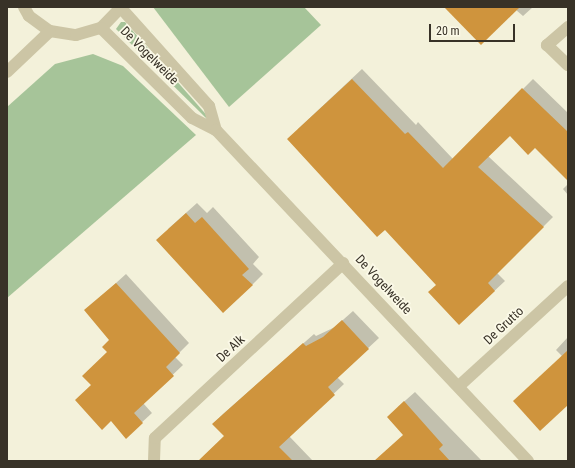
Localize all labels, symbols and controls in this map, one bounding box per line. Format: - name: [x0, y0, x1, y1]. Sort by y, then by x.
- scale bar: [431, 16, 517, 42]
- street label: De Vogelweide: [117, 24, 181, 88]
- text: 20 m: [436, 24, 460, 38]
- street label: De Vogelweide: [352, 252, 414, 318]
- street label: De Grutto: [481, 304, 527, 348]
- street label: De Alk: [214, 332, 248, 366]

